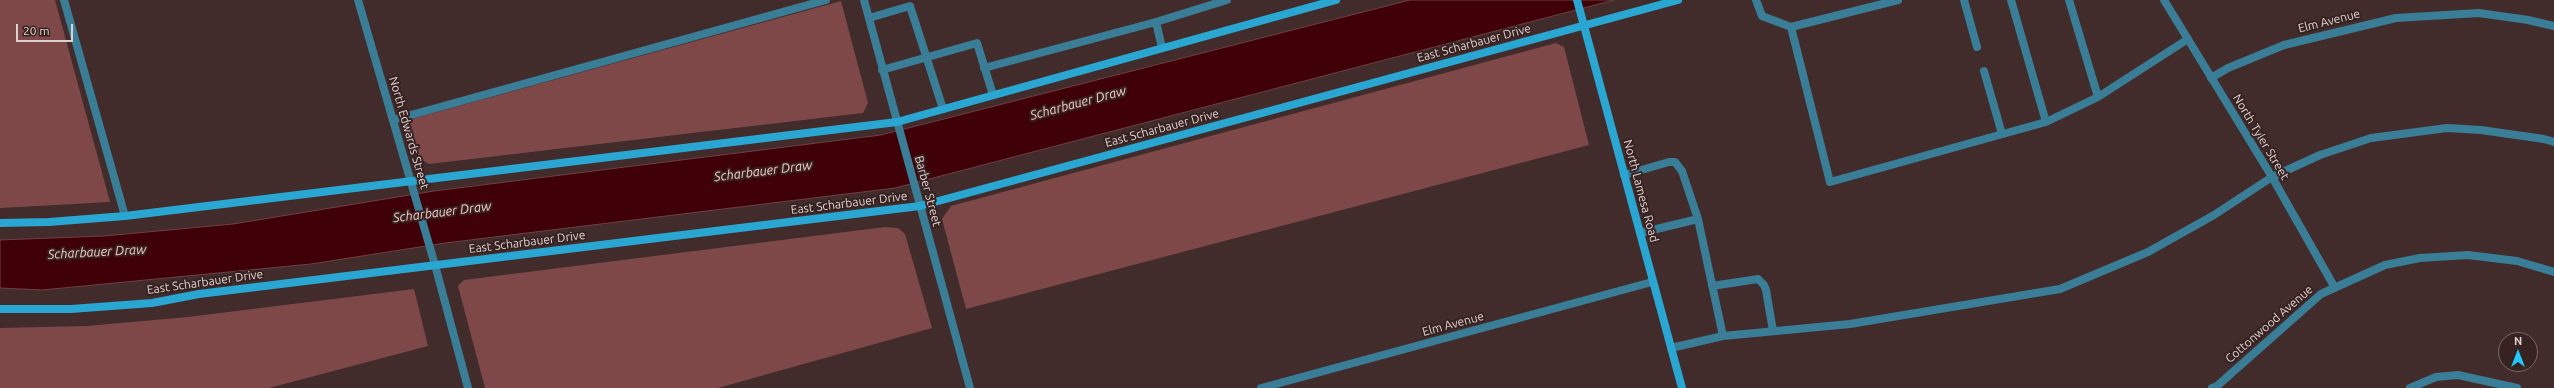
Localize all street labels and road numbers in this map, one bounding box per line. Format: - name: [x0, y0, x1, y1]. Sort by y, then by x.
- street label: Elm Avenue: [2296, 6, 2362, 36]
- street label: East Scharbauer Drive: [1415, 21, 1533, 65]
- street label: North Edwards Street: [386, 75, 432, 191]
- street label: North Tyler Street: [2230, 92, 2292, 182]
- street label: East Scharbauer Drive: [1103, 106, 1221, 150]
- street label: North Lamesa Road: [1620, 138, 1662, 244]
- street label: Barber Street: [912, 154, 944, 228]
- street label: East Scharbauer Drive: [790, 189, 908, 217]
- street label: East Scharbauer Drive: [468, 228, 586, 256]
- street label: East Scharbauer Drive: [146, 267, 264, 297]
- street label: Cottonwood Avenue: [2222, 282, 2316, 366]
- street label: Elm Avenue: [1421, 309, 1485, 339]

